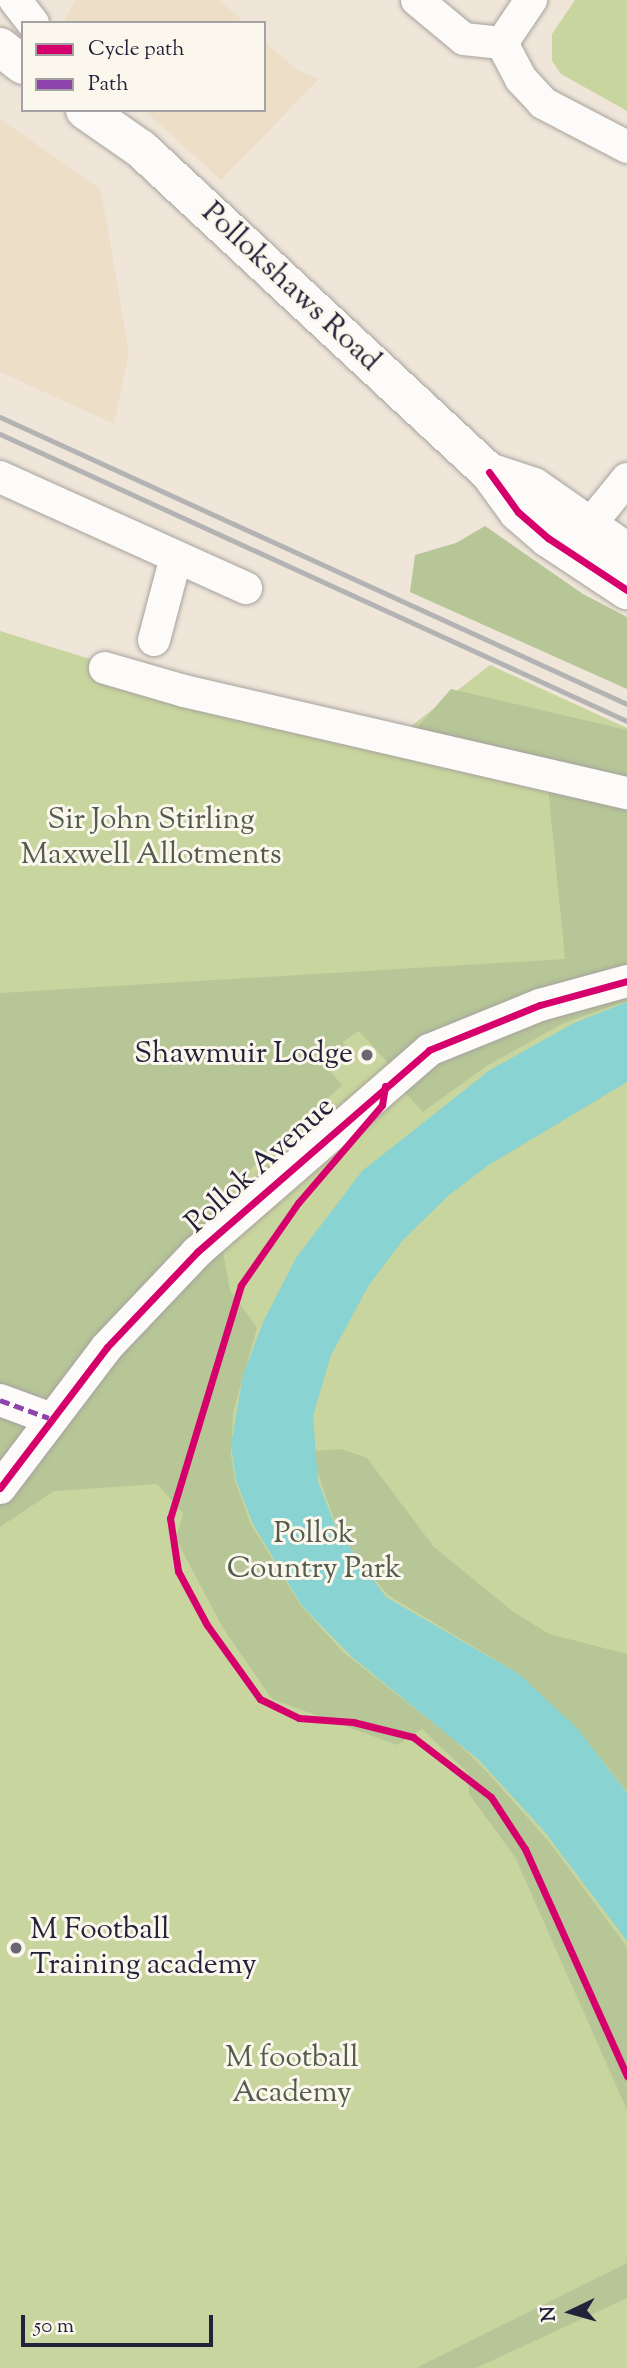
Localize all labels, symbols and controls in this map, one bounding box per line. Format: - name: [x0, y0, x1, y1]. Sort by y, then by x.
- legend: [21, 21, 266, 112]
- text: Cycle path: [88, 35, 185, 65]
- text: Path: [88, 70, 129, 100]
- street label: Pollokshaws Road: [193, 196, 387, 380]
- park label: Sir John Stirling Maxwell Allotments: [21, 803, 281, 874]
- place label: Shawmuir Lodge: [134, 1037, 353, 1073]
- marker: Shawmuir Lodge: [359, 1047, 375, 1063]
- street label: Pollok Avenue: [179, 1090, 343, 1242]
- park label: Pollok Country Park: [227, 1517, 401, 1588]
- place label: M Football Training academy: [30, 1913, 257, 1983]
- marker: M Football Training academy: [8, 1940, 24, 1956]
- park label: M football Academy: [225, 2041, 359, 2112]
- north arrow: [536, 2277, 606, 2347]
- scale bar: [24, 2302, 217, 2346]
- text: N: [535, 2305, 564, 2323]
- text: 50 m: [34, 2312, 74, 2342]

